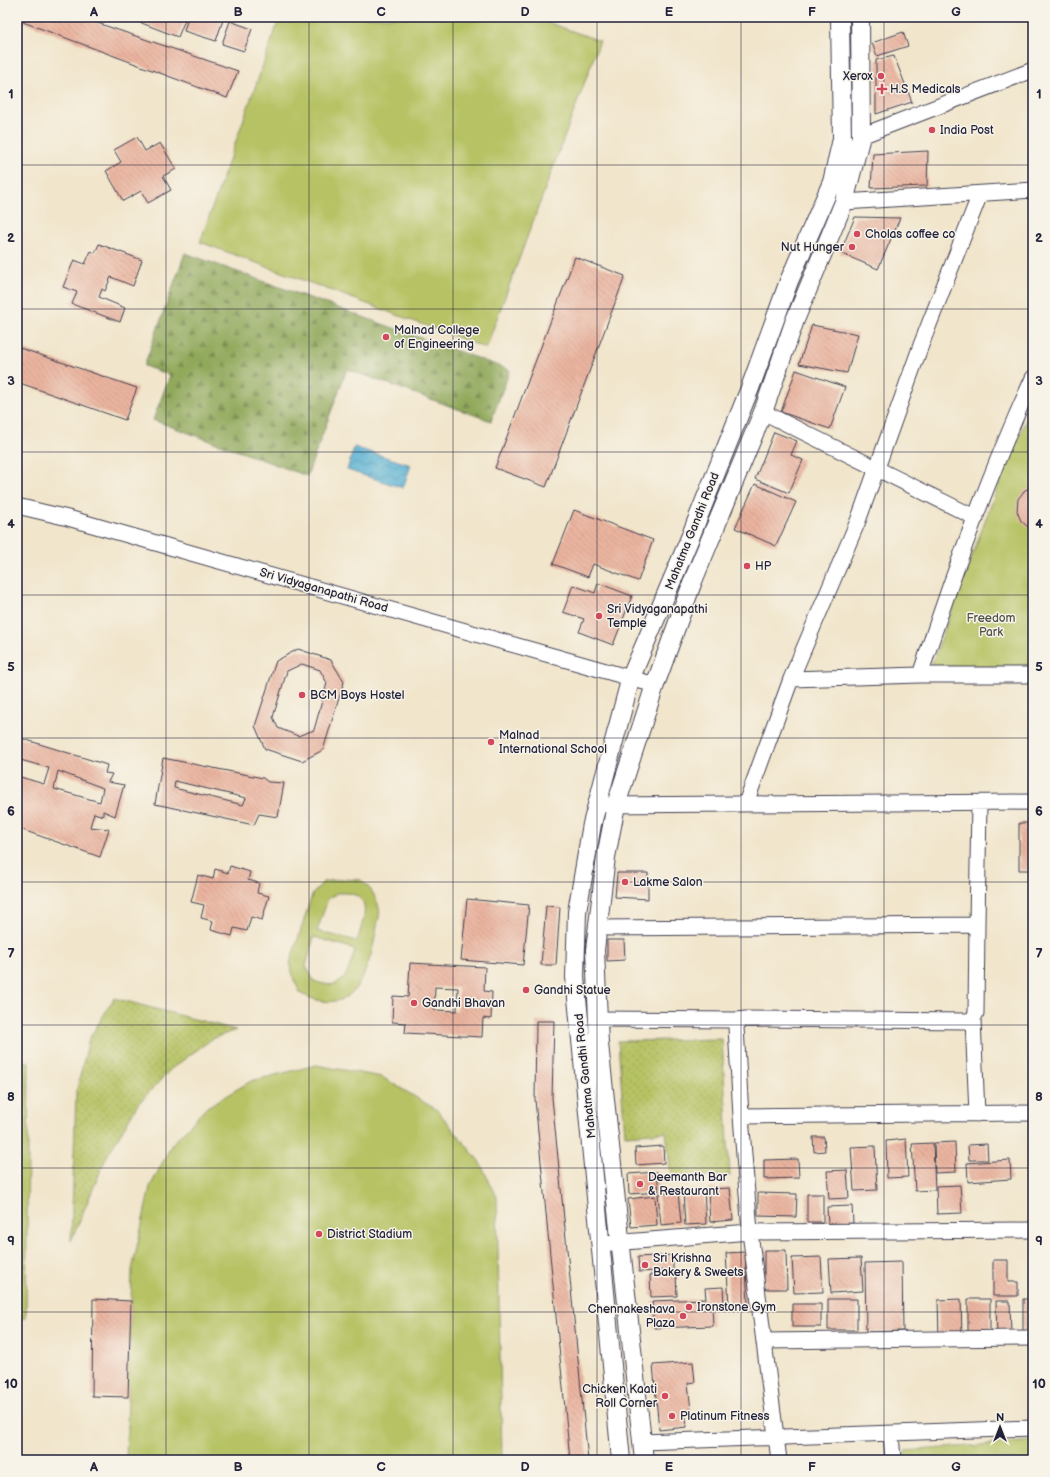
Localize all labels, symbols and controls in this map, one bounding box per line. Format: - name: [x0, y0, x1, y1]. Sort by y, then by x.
- text: A: [89, 4, 98, 20]
- text: B: [233, 4, 243, 20]
- text: C: [376, 4, 386, 20]
- text: D: [520, 4, 530, 20]
- text: E: [665, 4, 674, 20]
- text: F: [808, 4, 816, 20]
- text: G: [951, 4, 961, 20]
- place label: Xerox: [842, 69, 873, 84]
- marker: Xerox: [876, 71, 886, 81]
- place label: H.S Medicals: [890, 82, 961, 97]
- marker: H.S Medicals: [877, 84, 887, 94]
- text: 1: [8, 86, 14, 102]
- text: 1: [1036, 86, 1042, 102]
- place label: India Post: [940, 123, 994, 138]
- marker: India Post: [927, 125, 937, 135]
- place label: Cholas coffee co: [865, 227, 956, 242]
- marker: Cholas coffee co: [852, 229, 862, 239]
- text: 2: [7, 230, 15, 246]
- text: 2: [1035, 230, 1043, 246]
- place label: Nut Hunger: [781, 240, 845, 255]
- marker: Nut Hunger: [847, 242, 857, 252]
- place label: Malnad College of Engineering: [394, 323, 479, 352]
- marker: Malnad College of Engineering: [381, 332, 391, 342]
- text: 3: [7, 373, 15, 389]
- text: 3: [1035, 373, 1043, 389]
- street label: Mahatma Gandhi Road: [662, 470, 723, 592]
- text: 4: [7, 516, 15, 532]
- text: 4: [1035, 516, 1043, 532]
- place label: HP: [755, 559, 772, 574]
- marker: HP: [742, 561, 752, 571]
- street label: Sri Vidyaganapathi Road: [258, 565, 390, 616]
- place label: Sri Vidyaganapathi Temple: [607, 602, 708, 631]
- marker: Sri Vidyaganapathi Temple: [594, 611, 604, 621]
- park label: Freedom Park: [966, 611, 1016, 640]
- text: 5: [7, 659, 15, 675]
- text: 5: [1035, 659, 1043, 675]
- place label: BCM Boys Hostel: [310, 688, 404, 703]
- marker: BCM Boys Hostel: [297, 690, 307, 700]
- place label: Malnad International School: [499, 728, 607, 757]
- marker: Malnad International School: [486, 737, 496, 747]
- text: 6: [7, 803, 15, 819]
- text: 6: [1035, 803, 1043, 819]
- place label: Lakme Salon: [633, 875, 703, 890]
- marker: Lakme Salon: [620, 877, 630, 887]
- text: 7: [7, 946, 15, 962]
- text: 7: [1035, 946, 1043, 962]
- place label: Gandhi Statue: [534, 983, 611, 998]
- marker: Gandhi Statue: [521, 985, 531, 995]
- place label: Gandhi Bhavan: [422, 996, 505, 1011]
- marker: Gandhi Bhavan: [409, 998, 419, 1008]
- street label: Mahatma Gandhi Road: [571, 1013, 600, 1139]
- text: 8: [7, 1089, 15, 1105]
- text: 8: [1035, 1089, 1043, 1105]
- place label: Deemanth Bar & Restaurant: [648, 1170, 728, 1199]
- marker: Deemanth Bar & Restaurant: [635, 1179, 645, 1189]
- place label: District Stadium: [327, 1227, 412, 1242]
- marker: District Stadium: [314, 1229, 324, 1239]
- text: 9: [7, 1233, 15, 1249]
- text: 9: [1035, 1233, 1043, 1249]
- place label: Sri Krishna Bakery & Sweets: [653, 1251, 744, 1280]
- marker: Sri Krishna Bakery & Sweets: [640, 1260, 650, 1270]
- place label: Ironstone Gym: [697, 1300, 776, 1315]
- place label: Chennakeshava Plaza: [588, 1302, 675, 1331]
- marker: Ironstone Gym: [684, 1302, 694, 1312]
- marker: Chennakeshava Plaza: [678, 1311, 688, 1321]
- text: 10: [4, 1376, 18, 1392]
- text: 10: [1032, 1376, 1046, 1392]
- place label: Chicken Kaati Roll Corner: [582, 1382, 658, 1411]
- marker: Chicken Kaati Roll Corner: [660, 1391, 670, 1401]
- north arrow: [980, 1407, 1020, 1447]
- place label: Platinum Fitness: [680, 1409, 769, 1424]
- marker: Platinum Fitness: [667, 1411, 677, 1421]
- text: N: [996, 1411, 1004, 1424]
- text: A: [89, 1459, 98, 1475]
- text: B: [233, 1459, 243, 1475]
- text: C: [376, 1459, 386, 1475]
- text: D: [520, 1459, 530, 1475]
- text: E: [665, 1459, 674, 1475]
- text: F: [808, 1459, 816, 1475]
- text: G: [951, 1459, 961, 1475]

